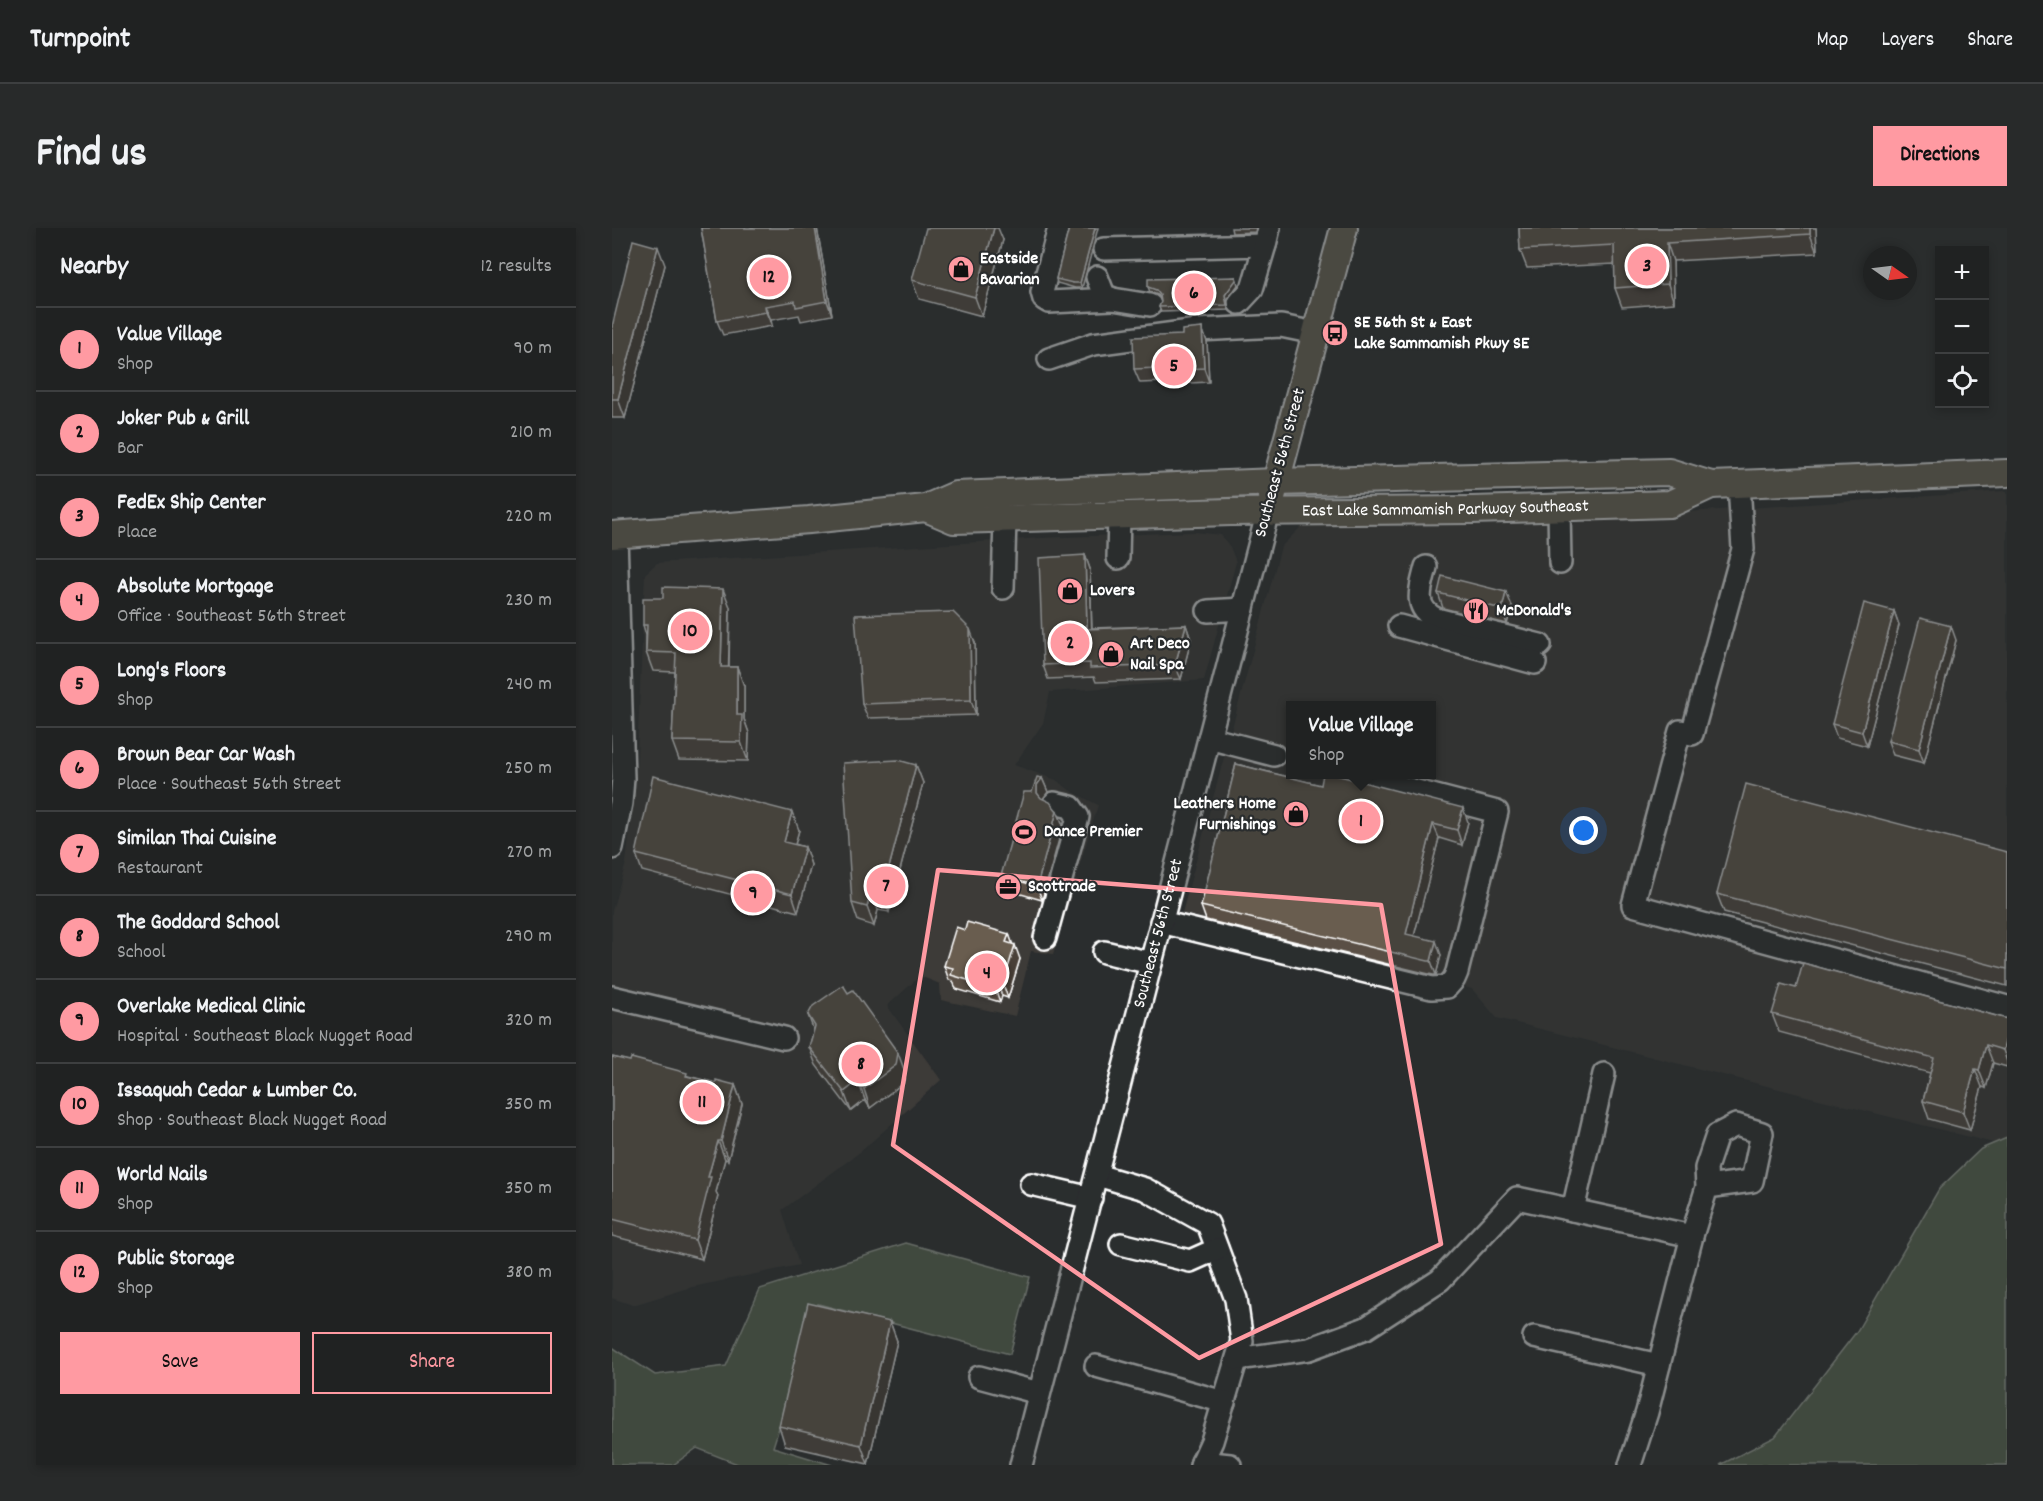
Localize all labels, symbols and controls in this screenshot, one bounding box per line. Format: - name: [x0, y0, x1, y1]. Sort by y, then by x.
- text: Turnpoint: [30, 21, 130, 61]
- text: Map: [1817, 26, 1848, 56]
- text: Layers: [1881, 26, 1934, 56]
- text: Share: [1967, 26, 2013, 56]
- text: Find us: [36, 126, 147, 186]
- button: Directions: [1873, 126, 2007, 186]
- pin: 3: [1628, 243, 1666, 288]
- north arrow: [1863, 246, 1917, 300]
- map controls: [1935, 246, 1989, 408]
- button: +: [1935, 246, 1989, 300]
- place label: Eastside Bavarian: [980, 247, 1040, 293]
- text: Nearby: [60, 249, 128, 286]
- text: 12 results: [480, 253, 552, 281]
- pin: 12: [750, 254, 788, 300]
- shop icon: Eastside Bavarian: [946, 254, 976, 284]
- pin: 6: [1174, 270, 1214, 316]
- button: −: [1935, 300, 1989, 354]
- place label: SE 56th St & East Lake Sammamish Pkwy SE: [1354, 311, 1530, 357]
- bus stop icon: SE 56th St & East Lake Sammamish Pkwy SE: [1320, 318, 1350, 348]
- text: Value Village: [117, 320, 222, 351]
- text: 1: [77, 335, 82, 363]
- text: 90 m: [514, 335, 552, 363]
- pin: 5: [1154, 344, 1194, 388]
- text: Shop: [117, 351, 153, 379]
- button: locate: [1935, 354, 1989, 408]
- street label: Southeast 56th Street: [1249, 385, 1313, 540]
- text: Joker Pub & Grill: [117, 404, 249, 435]
- text: 2: [75, 419, 84, 447]
- text: 210 m: [510, 419, 552, 447]
- text: Bar: [117, 435, 143, 463]
- text: FedEx Ship Center: [117, 488, 266, 519]
- street label: East Lake Sammamish Parkway Southeast: [1302, 494, 1590, 524]
- text: 3: [75, 503, 84, 531]
- text: 220 m: [505, 503, 552, 531]
- text: Place: [117, 519, 157, 547]
- text: Absolute Mortgage: [117, 572, 273, 603]
- shop icon: Lovers: [1055, 576, 1085, 606]
- place label: Lovers: [1090, 579, 1135, 604]
- text: 4: [75, 587, 84, 615]
- text: 230 m: [505, 587, 552, 615]
- restaurant icon: McDonald's: [1461, 596, 1491, 626]
- place label: McDonald's: [1496, 599, 1572, 624]
- text: Office · Southeast 56th Street: [117, 603, 346, 631]
- pin: 10: [670, 608, 710, 654]
- pin: 2: [1050, 620, 1090, 666]
- place label: Art Deco Nail Spa: [1130, 632, 1190, 678]
- shop icon: Art Deco Nail Spa: [1096, 639, 1126, 669]
- text: Long's Floors: [117, 656, 226, 687]
- text: 5: [75, 671, 84, 699]
- text: 240 m: [506, 671, 552, 699]
- text: Shop: [117, 687, 153, 715]
- popup: [1286, 701, 1436, 779]
- text: Value Village: [1308, 711, 1414, 742]
- text: Brown Bear Car Wash: [117, 740, 295, 771]
- text: Shop: [1308, 742, 1345, 770]
- text: 6: [75, 755, 84, 783]
- text: 250 m: [505, 755, 552, 783]
- text: Place · Southeast 56th Street: [117, 771, 341, 799]
- place label: Leathers Home Furnishings: [1174, 792, 1276, 838]
- pin: 1: [1342, 798, 1380, 844]
- shop icon: Leathers Home Furnishings: [1281, 799, 1311, 829]
- your location: [1569, 816, 1598, 845]
- sports icon: Dance Premier: [1009, 817, 1039, 847]
- place label: Dance Premier: [1044, 820, 1143, 845]
- text: Similan Thai Cuisine: [117, 824, 276, 855]
- text: 7: [76, 839, 83, 867]
- text: 270 m: [506, 839, 552, 867]
- text: Restaurant: [117, 855, 203, 883]
- street label: Southeast 56th Street: [1127, 856, 1190, 1011]
- pin: 7: [866, 864, 906, 908]
- pin: 9: [734, 870, 772, 916]
- office icon: Scottrade: [993, 872, 1023, 902]
- place label: Scottrade: [1028, 875, 1096, 900]
- text: The Goddard School: [117, 908, 279, 939]
- text: 8: [75, 923, 84, 951]
- text: 290 m: [505, 923, 552, 951]
- text: School: [117, 939, 166, 967]
- pin: 4: [968, 950, 1006, 996]
- text: Overlake Medical Clinic: [117, 992, 305, 1023]
- text: 9: [75, 1007, 84, 1035]
- text: 320 m: [505, 1007, 552, 1035]
- text: Hospital · Southeast Black Nugget Road: [117, 1023, 413, 1051]
- pin: 8: [842, 1042, 880, 1086]
- text: Issaquah Cedar & Lumber Co.: [117, 1076, 357, 1107]
- pin: 11: [682, 1080, 722, 1124]
- text: 10: [72, 1091, 87, 1119]
- text: 350 m: [505, 1091, 552, 1119]
- text: Shop · Southeast Black Nugget Road: [117, 1107, 387, 1135]
- text: World Nails: [117, 1160, 208, 1191]
- text: 11: [75, 1175, 84, 1203]
- text: 350 m: [505, 1175, 552, 1203]
- text: Shop: [117, 1191, 153, 1219]
- text: Public Storage: [117, 1244, 235, 1275]
- text: 12: [73, 1259, 86, 1287]
- text: 380 m: [506, 1259, 552, 1287]
- text: Shop: [117, 1275, 153, 1303]
- button: Save: [60, 1332, 300, 1394]
- button: Share: [312, 1332, 552, 1394]

